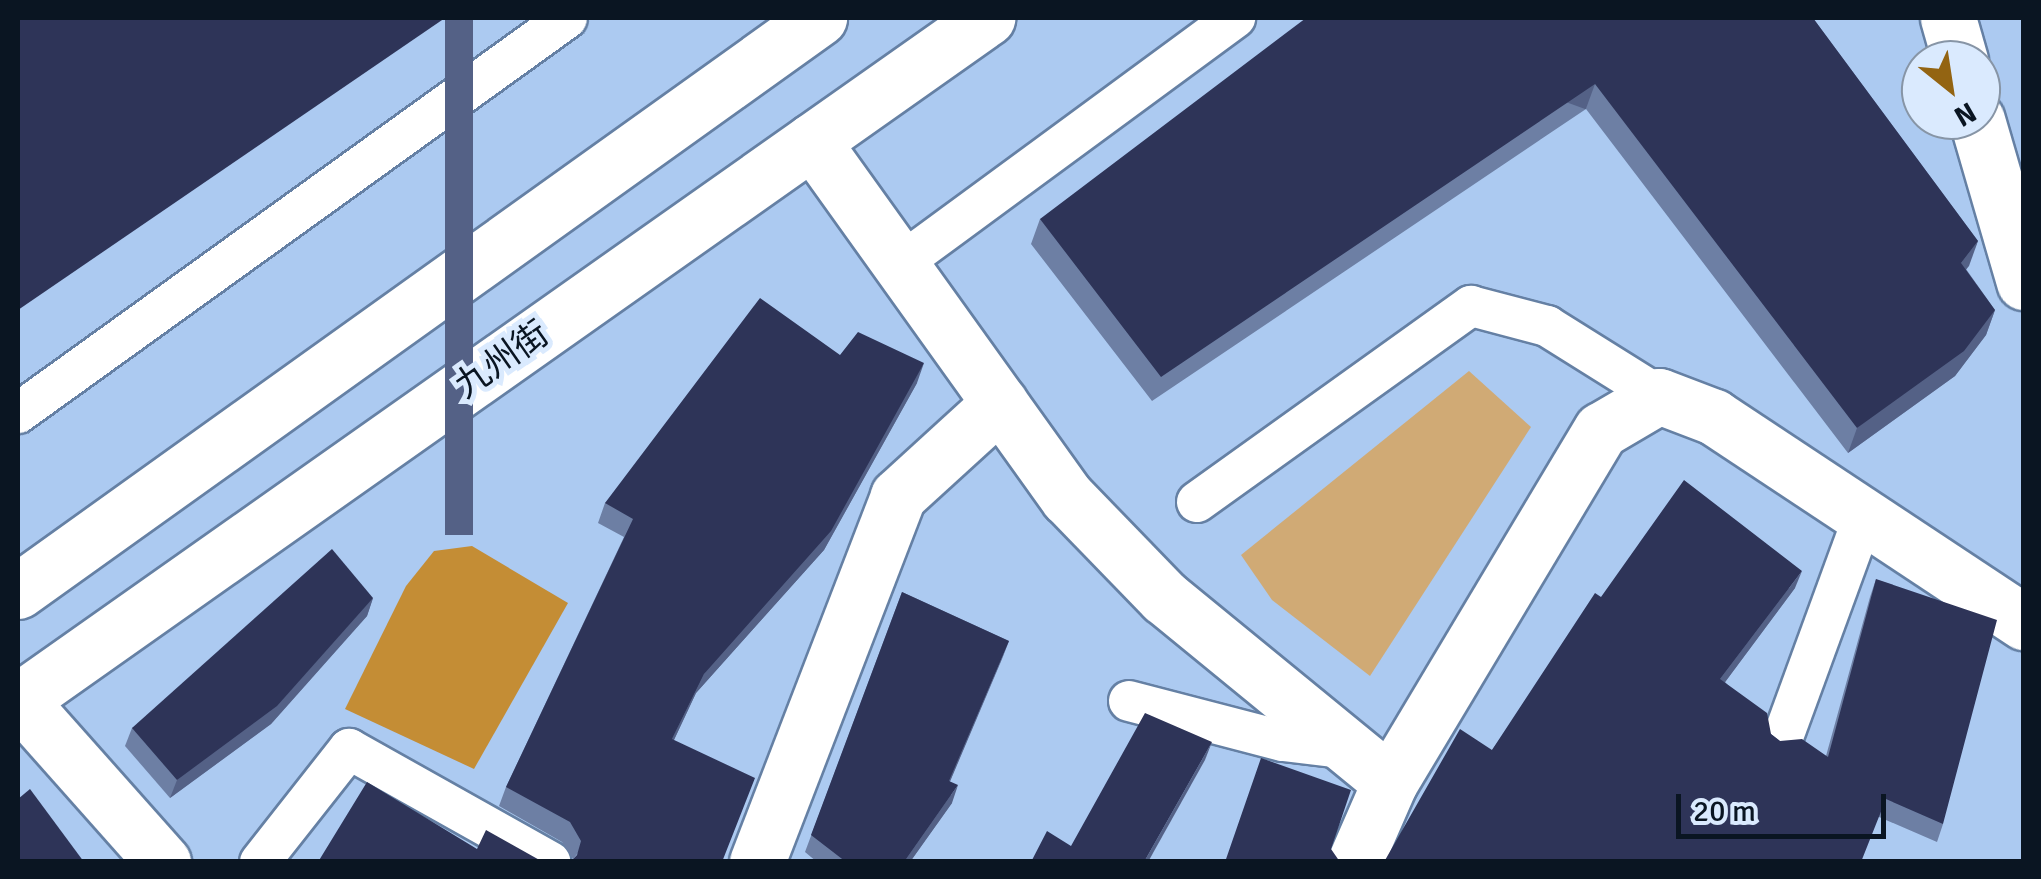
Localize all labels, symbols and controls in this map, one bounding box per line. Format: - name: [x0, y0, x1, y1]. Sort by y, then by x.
- north arrow: [1901, 40, 2001, 140]
- text: N: [1948, 95, 1982, 134]
- street label: 九州街: [447, 313, 557, 407]
- scale bar: [1681, 774, 1891, 836]
- text: 20 m: [1693, 793, 1756, 830]

